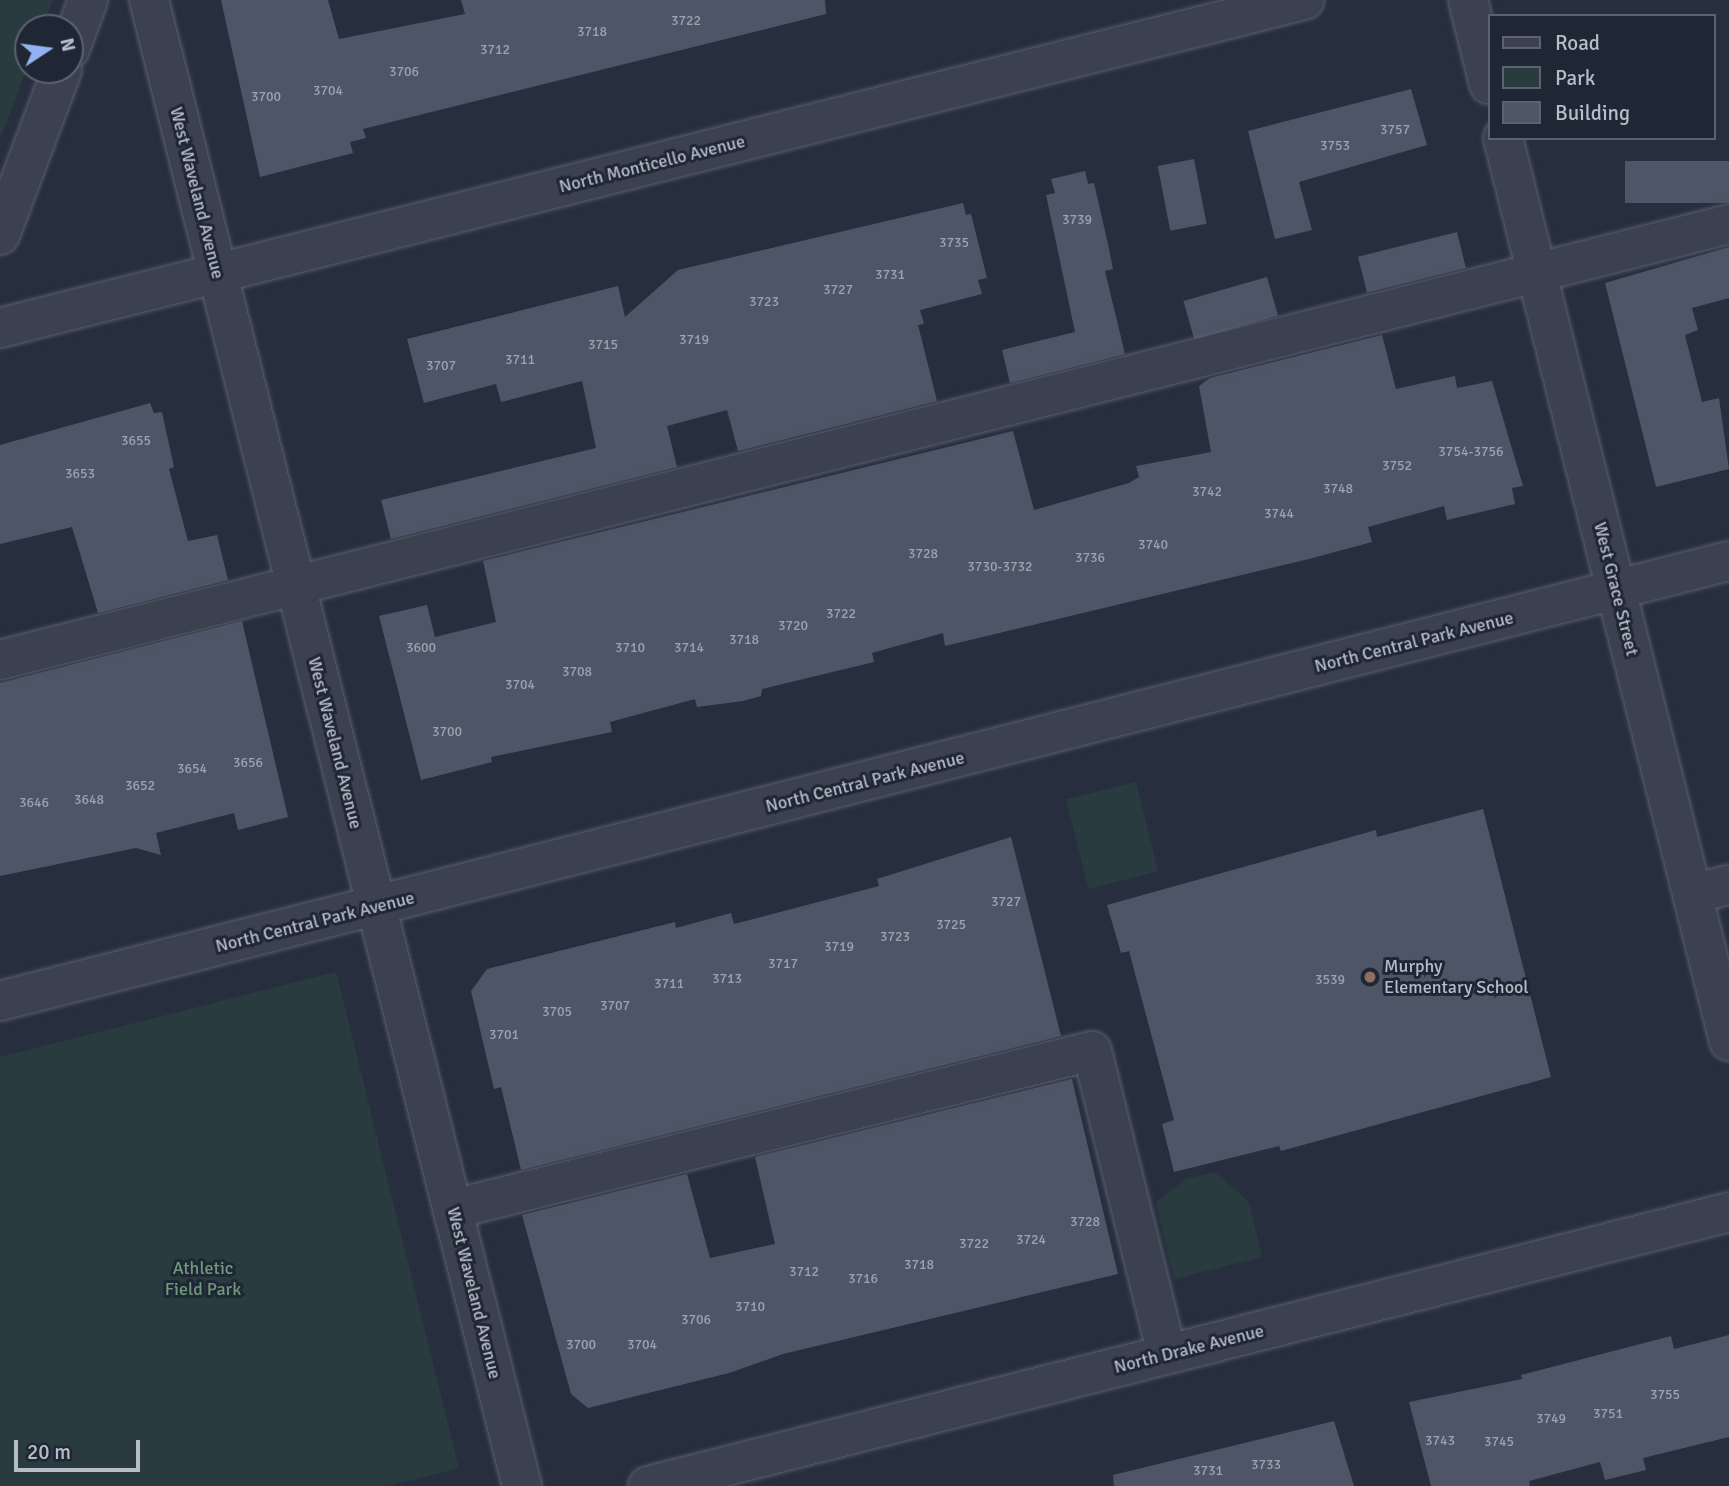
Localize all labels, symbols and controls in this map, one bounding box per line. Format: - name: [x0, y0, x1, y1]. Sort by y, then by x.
- house number: 3722: [671, 13, 701, 29]
- north arrow: [14, 14, 84, 84]
- legend: [1488, 14, 1715, 140]
- house number: 3718: [577, 24, 607, 40]
- text: Road: [1555, 30, 1600, 56]
- text: N: [54, 36, 81, 54]
- house number: 3712: [480, 42, 510, 58]
- house number: 3706: [389, 64, 419, 80]
- text: Park: [1555, 65, 1595, 91]
- house number: 3704: [313, 83, 343, 99]
- house number: 3700: [251, 89, 281, 105]
- text: Building: [1555, 100, 1630, 126]
- street label: West Waveland Avenue: [165, 105, 229, 281]
- house number: 3757: [1380, 122, 1410, 138]
- street label: North Monticello Avenue: [557, 130, 747, 198]
- house number: 3753: [1320, 138, 1350, 154]
- house number: 3739: [1062, 212, 1092, 228]
- house number: 3735: [939, 235, 969, 251]
- house number: 3731: [875, 267, 905, 283]
- house number: 3727: [823, 282, 853, 298]
- house number: 3723: [749, 294, 779, 310]
- house number: 3719: [679, 332, 709, 348]
- house number: 3715: [588, 337, 618, 353]
- house number: 3711: [505, 352, 535, 368]
- house number: 3707: [426, 358, 456, 374]
- house number: 3655: [121, 433, 151, 449]
- house number: 3754-3756: [1438, 444, 1504, 460]
- house number: 3752: [1382, 458, 1412, 474]
- house number: 3653: [65, 466, 95, 482]
- house number: 3748: [1323, 481, 1353, 497]
- house number: 3742: [1192, 484, 1222, 500]
- house number: 3744: [1264, 506, 1294, 522]
- street label: West Grace Street: [1589, 520, 1643, 658]
- house number: 3740: [1138, 537, 1168, 553]
- house number: 3728: [908, 546, 938, 562]
- house number: 3736: [1075, 550, 1105, 566]
- house number: 3730-3732: [967, 559, 1033, 575]
- house number: 3722: [826, 606, 856, 622]
- street label: North Central Park Avenue: [1312, 607, 1516, 677]
- house number: 3720: [778, 618, 808, 634]
- house number: 3718: [729, 632, 759, 648]
- house number: 3600: [406, 640, 436, 656]
- house number: 3710: [615, 640, 645, 656]
- house number: 3714: [674, 640, 704, 656]
- street label: West Waveland Avenue: [303, 655, 367, 831]
- house number: 3708: [562, 664, 592, 680]
- house number: 3704: [505, 677, 535, 693]
- house number: 3700: [432, 724, 462, 740]
- street label: North Central Park Avenue: [763, 747, 967, 817]
- house number: 3656: [233, 755, 263, 771]
- house number: 3654: [177, 761, 207, 777]
- house number: 3652: [125, 778, 155, 794]
- house number: 3648: [74, 792, 104, 808]
- house number: 3646: [19, 795, 49, 811]
- street label: North Central Park Avenue: [213, 887, 417, 957]
- house number: 3727: [991, 894, 1021, 910]
- house number: 3725: [936, 917, 966, 933]
- house number: 3723: [880, 929, 910, 945]
- house number: 3719: [824, 939, 854, 955]
- house number: 3717: [768, 956, 798, 972]
- place label: Murphy Elementary School: [1384, 956, 1529, 998]
- marker: Murphy Elementary School: [1362, 969, 1378, 985]
- house number: 3713: [712, 971, 742, 987]
- house number: 3539: [1315, 972, 1345, 988]
- house number: 3711: [654, 976, 684, 992]
- house number: 3707: [600, 998, 630, 1014]
- house number: 3705: [542, 1004, 572, 1020]
- house number: 3701: [489, 1027, 519, 1043]
- street label: West Waveland Avenue: [442, 1205, 506, 1381]
- house number: 3728: [1070, 1214, 1100, 1230]
- house number: 3724: [1016, 1232, 1046, 1248]
- house number: 3722: [959, 1236, 989, 1252]
- house number: 3718: [904, 1257, 934, 1273]
- park label: Athletic Field Park: [165, 1258, 241, 1300]
- house number: 3712: [789, 1264, 819, 1280]
- house number: 3716: [848, 1271, 878, 1287]
- house number: 3710: [735, 1299, 765, 1315]
- house number: 3706: [681, 1312, 711, 1328]
- street label: North Drake Avenue: [1112, 1320, 1266, 1378]
- house number: 3700: [566, 1337, 596, 1353]
- house number: 3704: [627, 1337, 657, 1353]
- house number: 3755: [1650, 1387, 1680, 1403]
- house number: 3751: [1593, 1406, 1623, 1422]
- house number: 3749: [1536, 1411, 1566, 1427]
- scale bar: [18, 1426, 144, 1470]
- house number: 3743: [1425, 1433, 1455, 1449]
- house number: 3745: [1484, 1434, 1514, 1450]
- text: 20 m: [27, 1439, 71, 1465]
- house number: 3733: [1251, 1457, 1281, 1473]
- house number: 3731: [1193, 1463, 1223, 1479]

